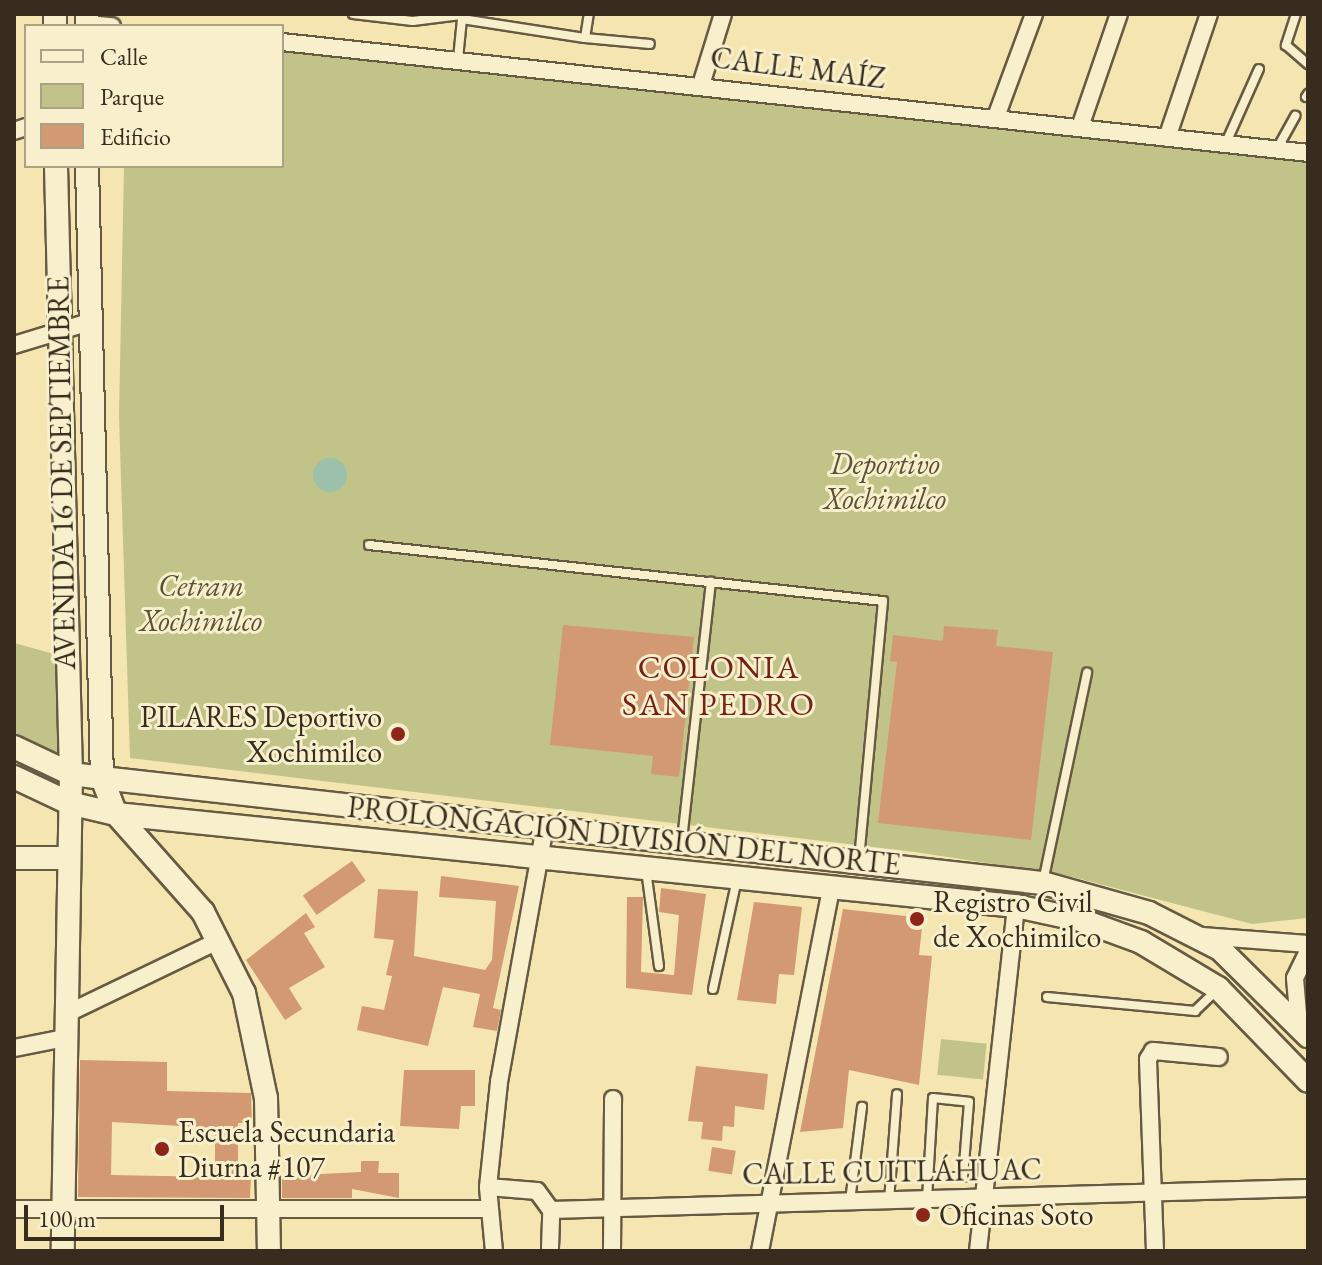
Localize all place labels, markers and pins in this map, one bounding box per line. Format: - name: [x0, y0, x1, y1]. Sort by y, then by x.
- place label: PILARES Deportivo Xochimilco: [140, 699, 382, 770]
- marker: PILARES Deportivo Xochimilco: [389, 725, 407, 743]
- place label: Registro Civil de Xochimilco: [933, 884, 1101, 954]
- marker: Registro Civil de Xochimilco: [908, 910, 926, 928]
- place label: Escuela Secundaria Diurna #107: [178, 1114, 395, 1184]
- marker: Escuela Secundaria Diurna #107: [153, 1140, 171, 1158]
- place label: Oficinas Soto: [939, 1197, 1094, 1233]
- marker: Oficinas Soto: [914, 1206, 932, 1224]

